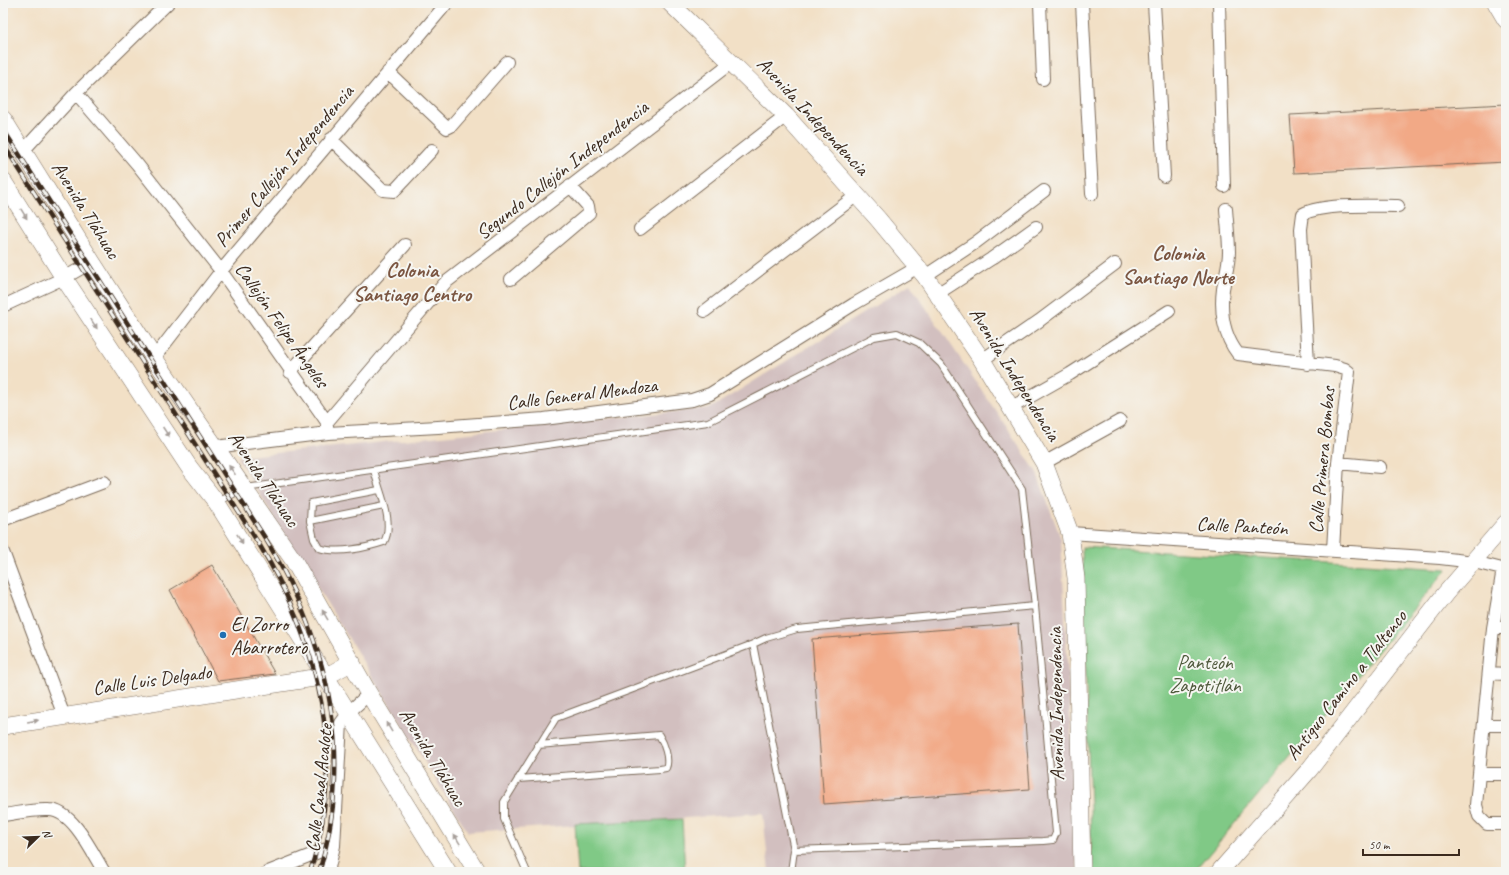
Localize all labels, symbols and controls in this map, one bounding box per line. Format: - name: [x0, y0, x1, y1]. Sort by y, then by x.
- street label: Avenida Independencia: [752, 51, 876, 182]
- street label: Primer Callejón Independencia: [209, 78, 360, 252]
- street label: Segundo Callejón Independencia: [471, 94, 655, 245]
- street label: Avenida Tláhuac: [46, 157, 126, 264]
- one-way arrow: [20, 208, 27, 220]
- district label: Colonia Santiago Norte: [1122, 240, 1236, 290]
- district label: Colonia Santiago Centro: [353, 257, 472, 307]
- street label: Callejón Felipe Ángeles: [230, 258, 336, 394]
- street label: Avenida Independencia: [964, 302, 1067, 447]
- one-way arrow: [90, 319, 98, 329]
- street label: Calle General Mendoza: [506, 372, 660, 416]
- street label: Calle Primera Bombas: [1303, 384, 1341, 534]
- street label: Avenida Tláhuac: [223, 426, 306, 532]
- one-way arrow: [162, 427, 170, 437]
- one-way arrow: [228, 465, 236, 475]
- street label: Calle Panteón: [1196, 511, 1289, 541]
- one-way arrow: [236, 534, 244, 544]
- street label: Antiguo Camino a Tlaltenco: [1280, 604, 1413, 765]
- one-way arrow: [321, 609, 328, 621]
- place label: El Zorro Abarrotero: [231, 612, 308, 660]
- street label: Avenida Independencia: [1042, 625, 1070, 781]
- marker: El Zorro Abarrotero: [218, 630, 228, 640]
- park label: Panteón Zapotitlán: [1169, 650, 1242, 698]
- street label: Calle Luis Delgado: [91, 659, 214, 701]
- street label: Avenida Tláhuac: [394, 703, 473, 811]
- one-way arrow: [27, 718, 39, 724]
- street label: Calle Canal Acalote: [300, 721, 338, 853]
- one-way arrow: [386, 721, 393, 733]
- north arrow: [18, 817, 58, 857]
- text: N: [39, 827, 56, 841]
- scale bar: [1363, 831, 1459, 857]
- one-way arrow: [453, 833, 460, 845]
- text: 50 m: [1369, 837, 1391, 853]

